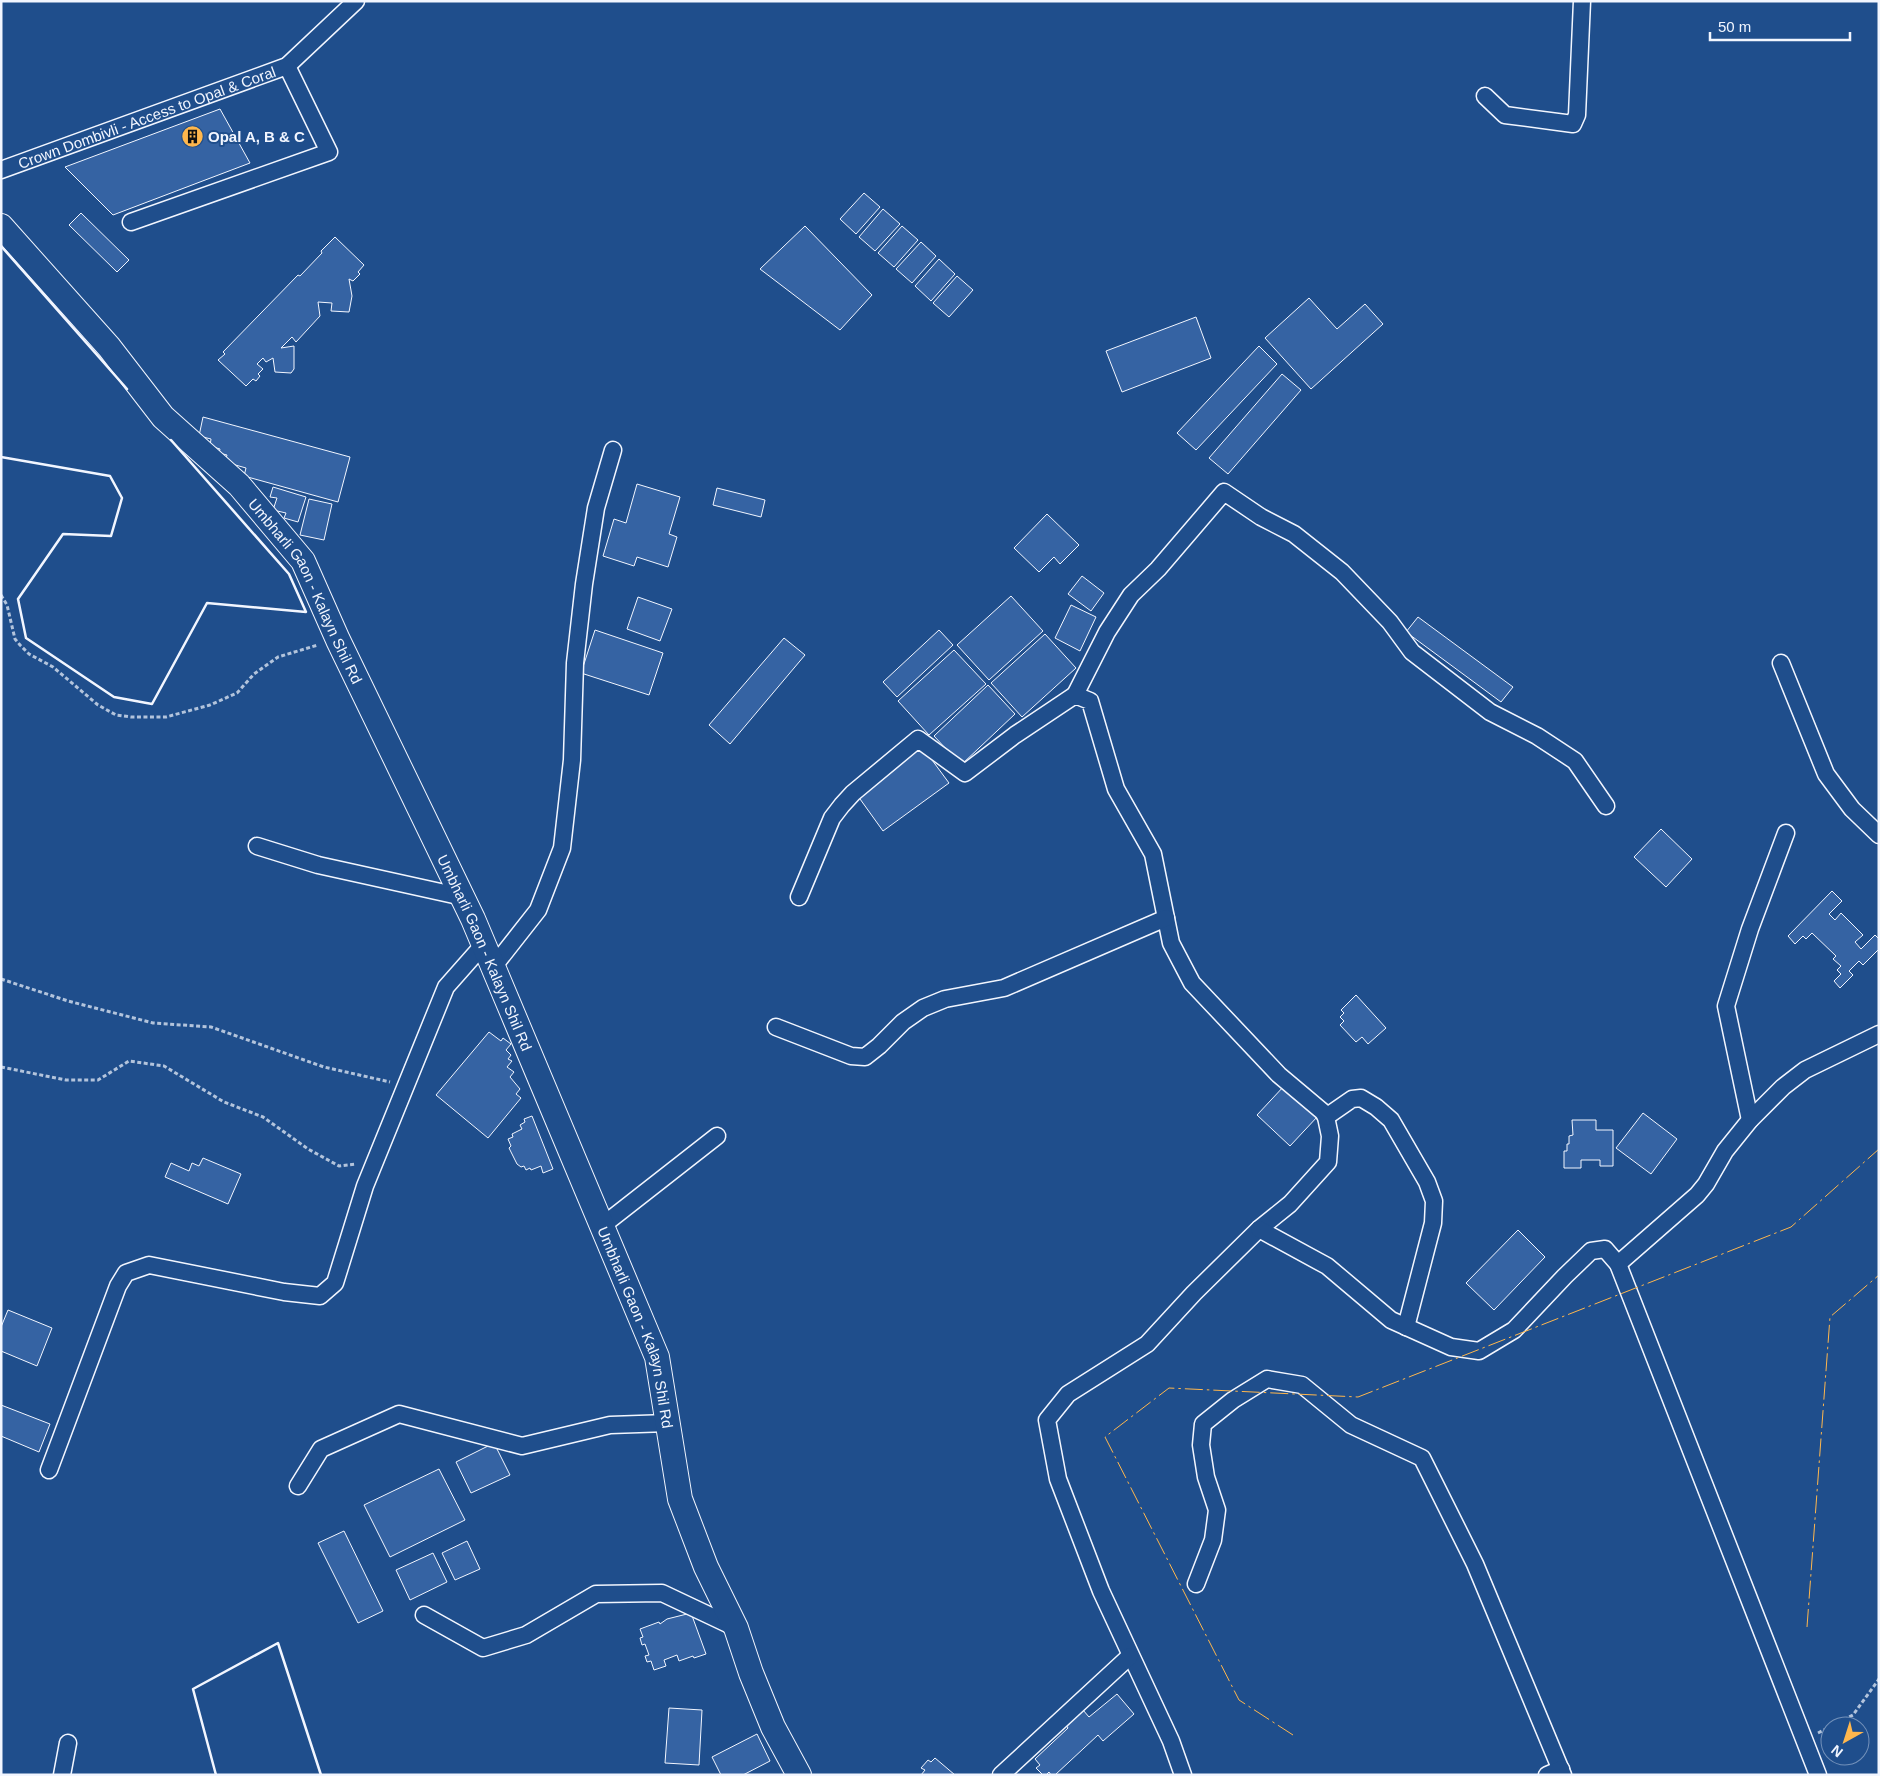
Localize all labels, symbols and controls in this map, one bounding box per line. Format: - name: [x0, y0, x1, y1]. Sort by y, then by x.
- scale bar: [1710, 10, 1850, 42]
- text: 50 m: [1718, 18, 1751, 35]
- street label: Crown Dombivli - Access to Opal & Coral: [16, 62, 278, 172]
- building icon: Opal A, B & C: [180, 124, 204, 148]
- place label: Opal A, B & C: [208, 128, 305, 145]
- street label: Umbharli Gaon - Kalayn Shil Rd: [245, 495, 366, 686]
- street label: Umbharli Gaon - Kalayn Shil Rd: [435, 852, 536, 1053]
- street label: Umbharli Gaon - Kalayn Shil Rd: [595, 1224, 677, 1429]
- north arrow: [1820, 1716, 1870, 1766]
- text: N: [1828, 1742, 1846, 1761]

